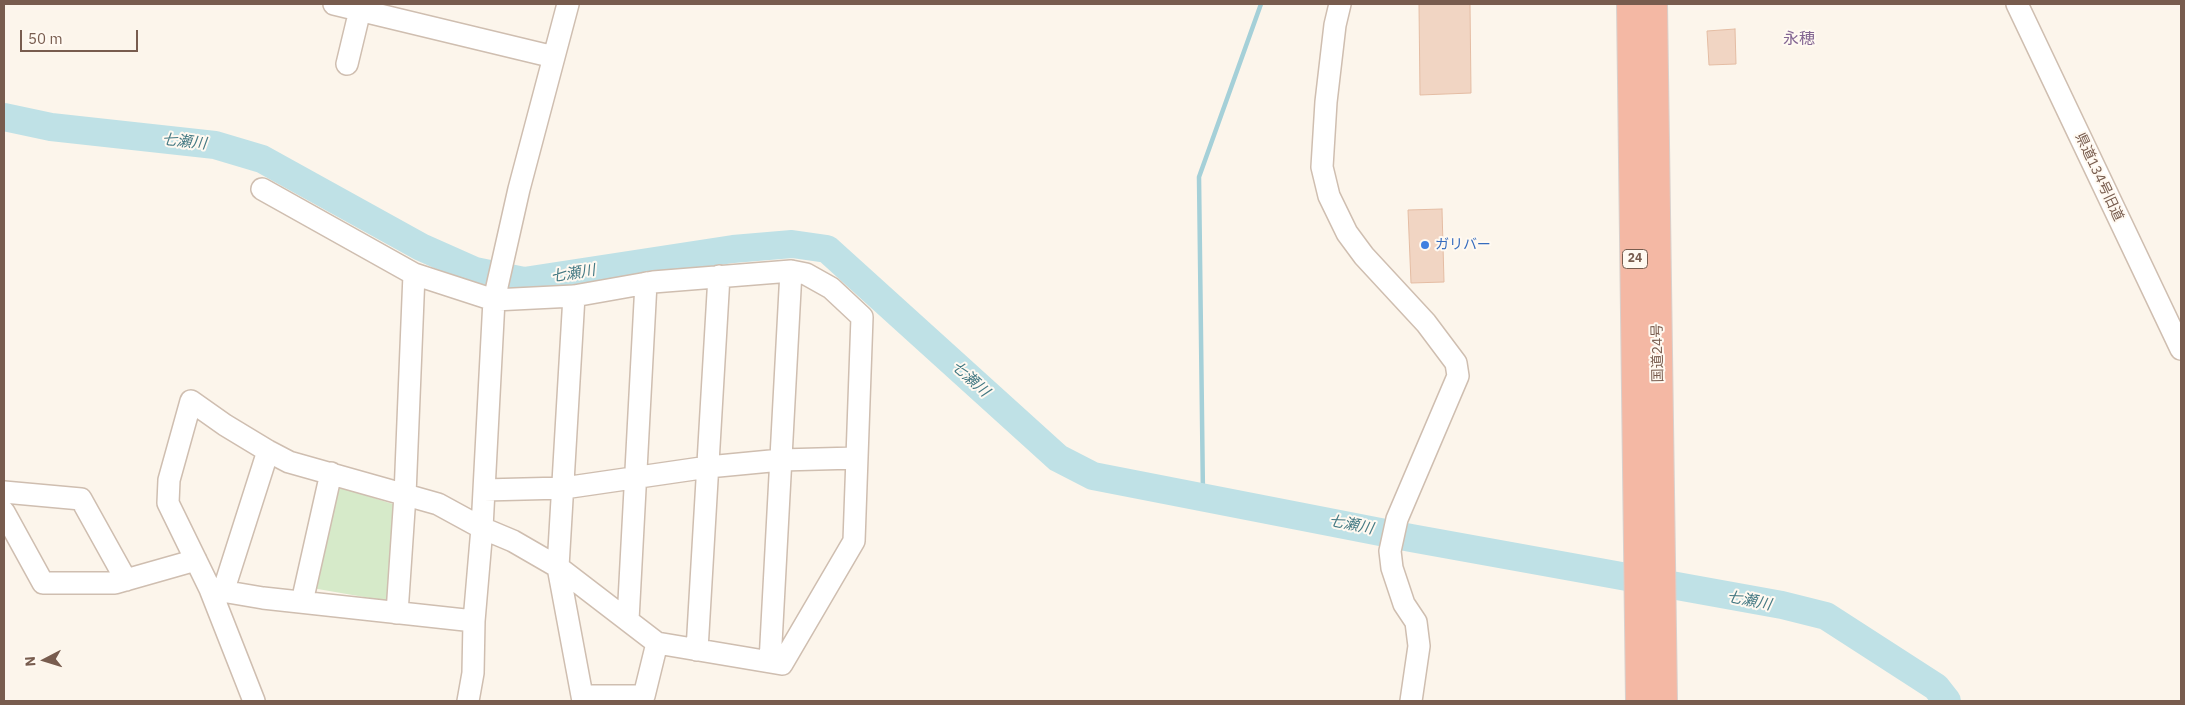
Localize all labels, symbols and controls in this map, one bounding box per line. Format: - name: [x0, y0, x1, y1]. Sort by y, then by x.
- scale bar: [22, 20, 140, 52]
- text: 50 m: [28, 29, 63, 48]
- district label: 永穂: [1783, 29, 1815, 49]
- street label: 県道134号旧道: [2071, 130, 2127, 224]
- water label: 七瀬川: [161, 131, 207, 153]
- place label: ガリバー: [1435, 237, 1491, 253]
- marker: ガリバー: [1419, 239, 1431, 251]
- road number: 24: [1622, 250, 1648, 268]
- water label: 七瀬川: [549, 262, 597, 286]
- street label: 国道24号: [1649, 323, 1667, 383]
- water label: 七瀬川: [947, 357, 993, 401]
- water label: 七瀬川: [1327, 512, 1375, 538]
- water label: 七瀬川: [1725, 588, 1773, 614]
- north arrow: [20, 635, 70, 685]
- text: N: [21, 655, 39, 667]

